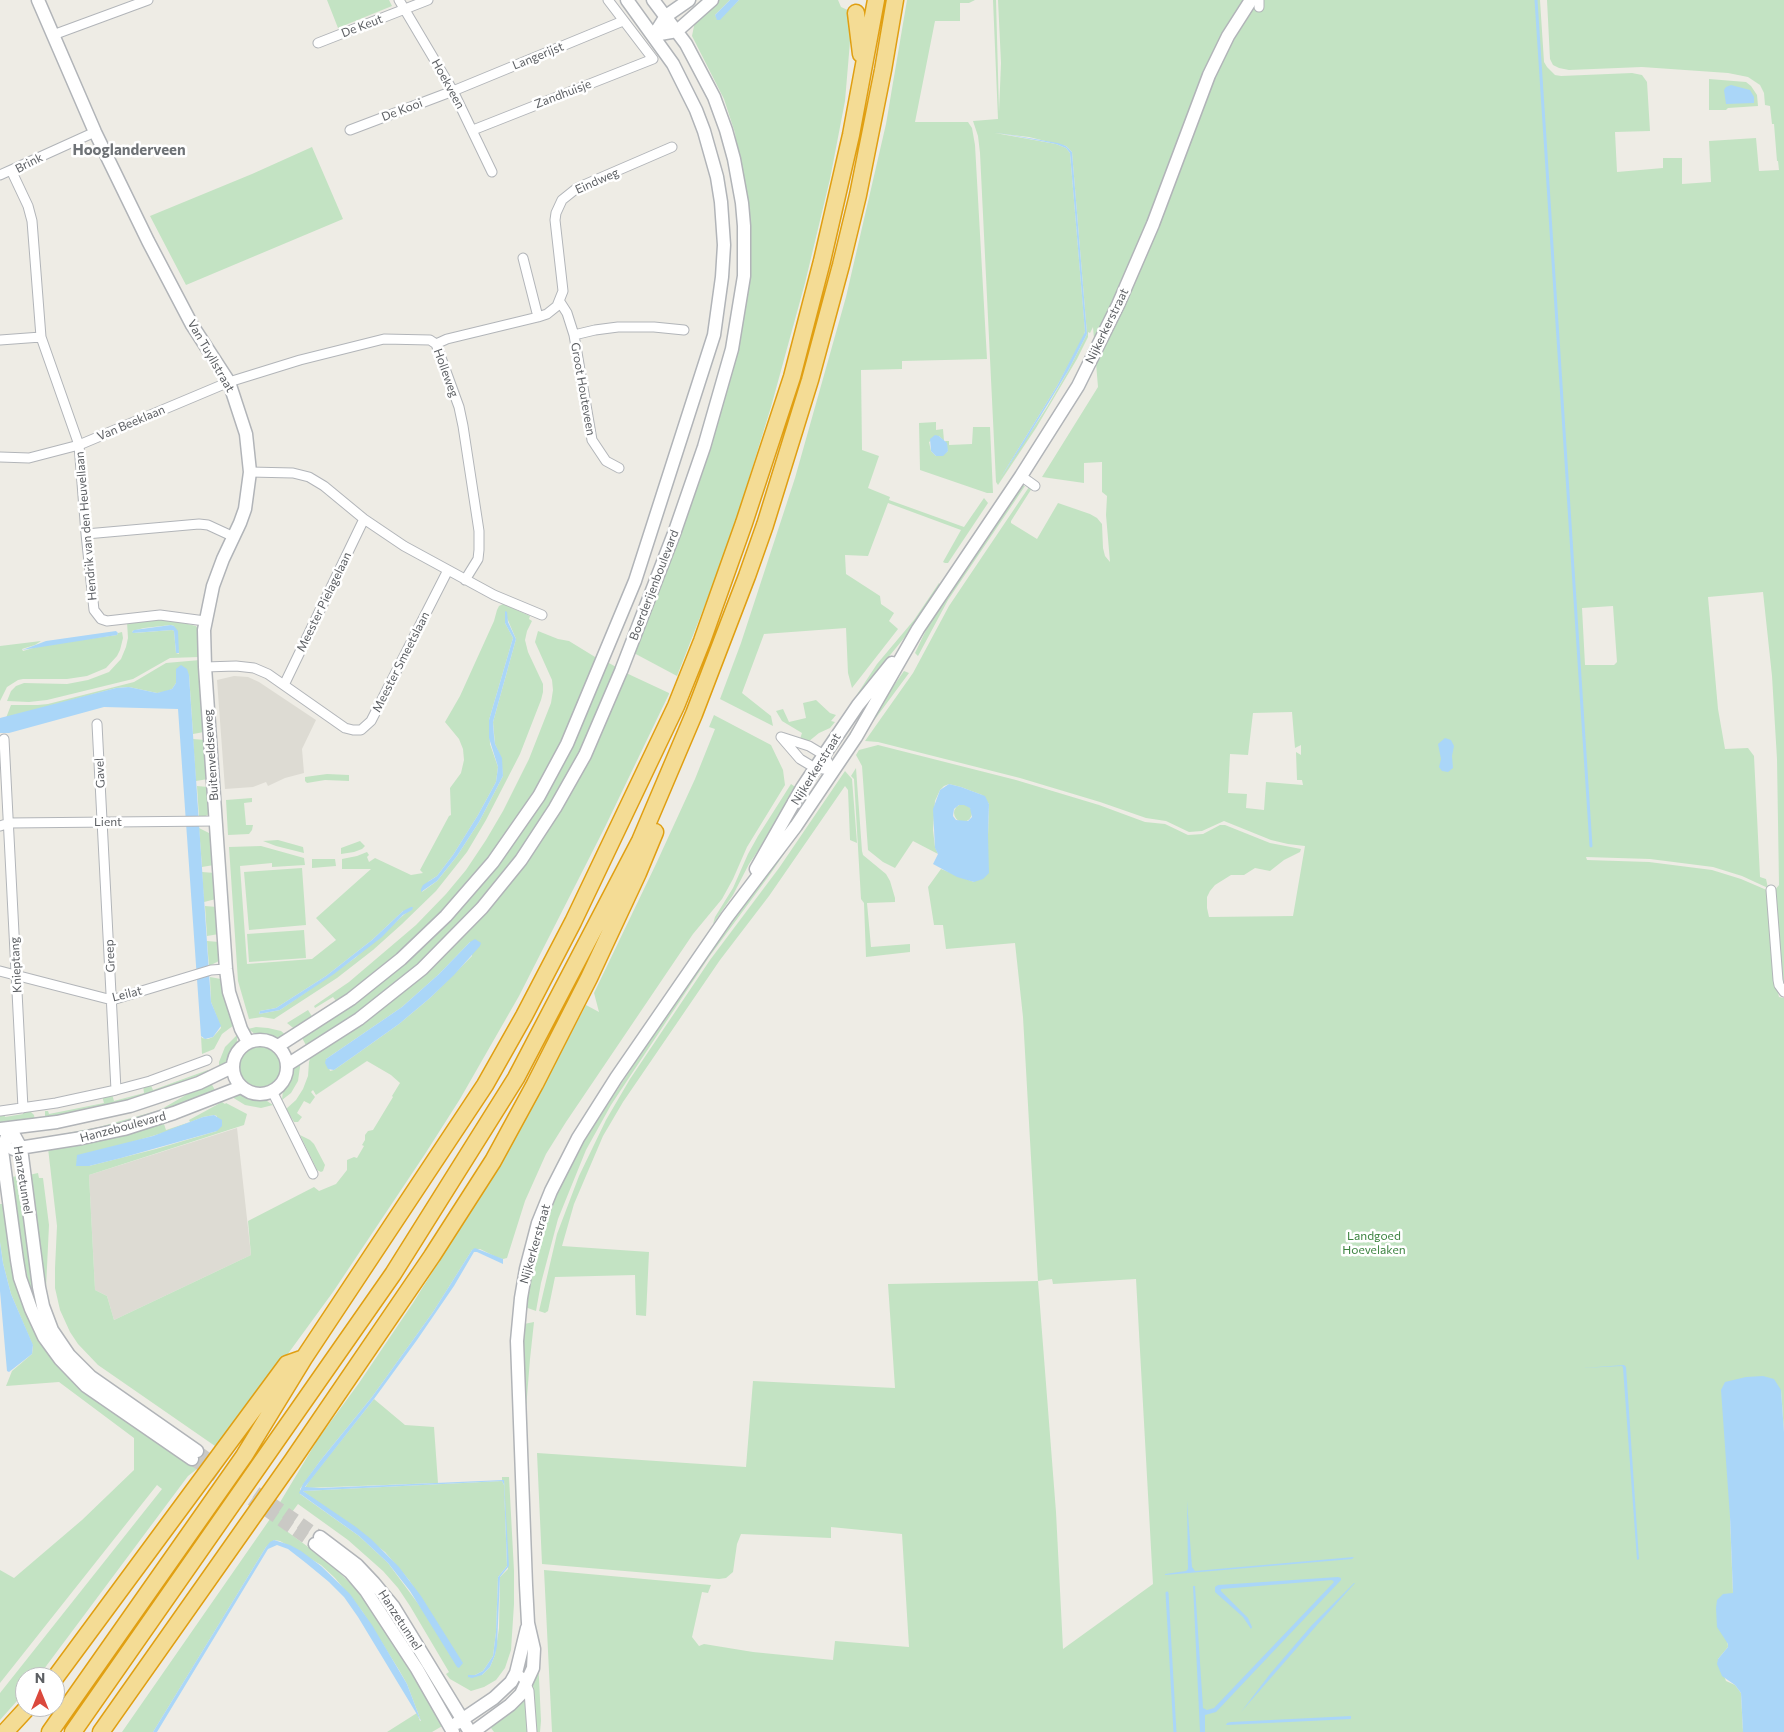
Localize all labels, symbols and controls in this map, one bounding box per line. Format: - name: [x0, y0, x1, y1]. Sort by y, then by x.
- street label: De Keut: [339, 12, 385, 40]
- street label: Langerijst: [510, 39, 566, 73]
- street label: Hoekveen: [428, 57, 468, 111]
- street label: Zandhuisje: [533, 77, 593, 111]
- street label: De Kooi: [380, 96, 424, 124]
- district label: Hooglanderveen: [72, 141, 186, 159]
- street label: Brink: [13, 150, 45, 176]
- street label: Eindweg: [573, 165, 621, 197]
- street label: Nijkerkerstraat: [1083, 286, 1131, 366]
- street label: Van Tuyllstraat: [184, 317, 238, 395]
- street label: Groot Houteveen: [568, 341, 598, 437]
- street label: Holleweg: [431, 347, 461, 399]
- street label: Van Beeklaan: [95, 402, 167, 444]
- street label: Hendrik van den Heuvellaan: [72, 451, 100, 601]
- street label: Boerderijenboulevard: [626, 528, 682, 642]
- street label: Meester Pielagelaan: [294, 550, 354, 654]
- street label: Meester Smeetslaan: [369, 609, 433, 715]
- street label: Buitenveldseweg: [201, 709, 221, 801]
- street label: Nijkerkerstraat: [788, 730, 844, 808]
- street label: Gavel: [92, 758, 108, 788]
- street label: Lient: [94, 815, 122, 829]
- street label: Knieptang: [7, 937, 25, 993]
- street label: Greep: [102, 939, 118, 973]
- street label: Leilat: [110, 983, 144, 1005]
- street label: Hanzeboulevard: [78, 1109, 168, 1145]
- street label: Hanzetunnel: [10, 1145, 36, 1215]
- street label: Nijkerkerstraat: [517, 1203, 553, 1285]
- park label: Landgoed Hoevelaken: [1342, 1229, 1406, 1257]
- street label: Hanzetunnel: [375, 1587, 425, 1653]
- north arrow: [15, 1667, 65, 1717]
- text: N: [35, 1669, 45, 1686]

